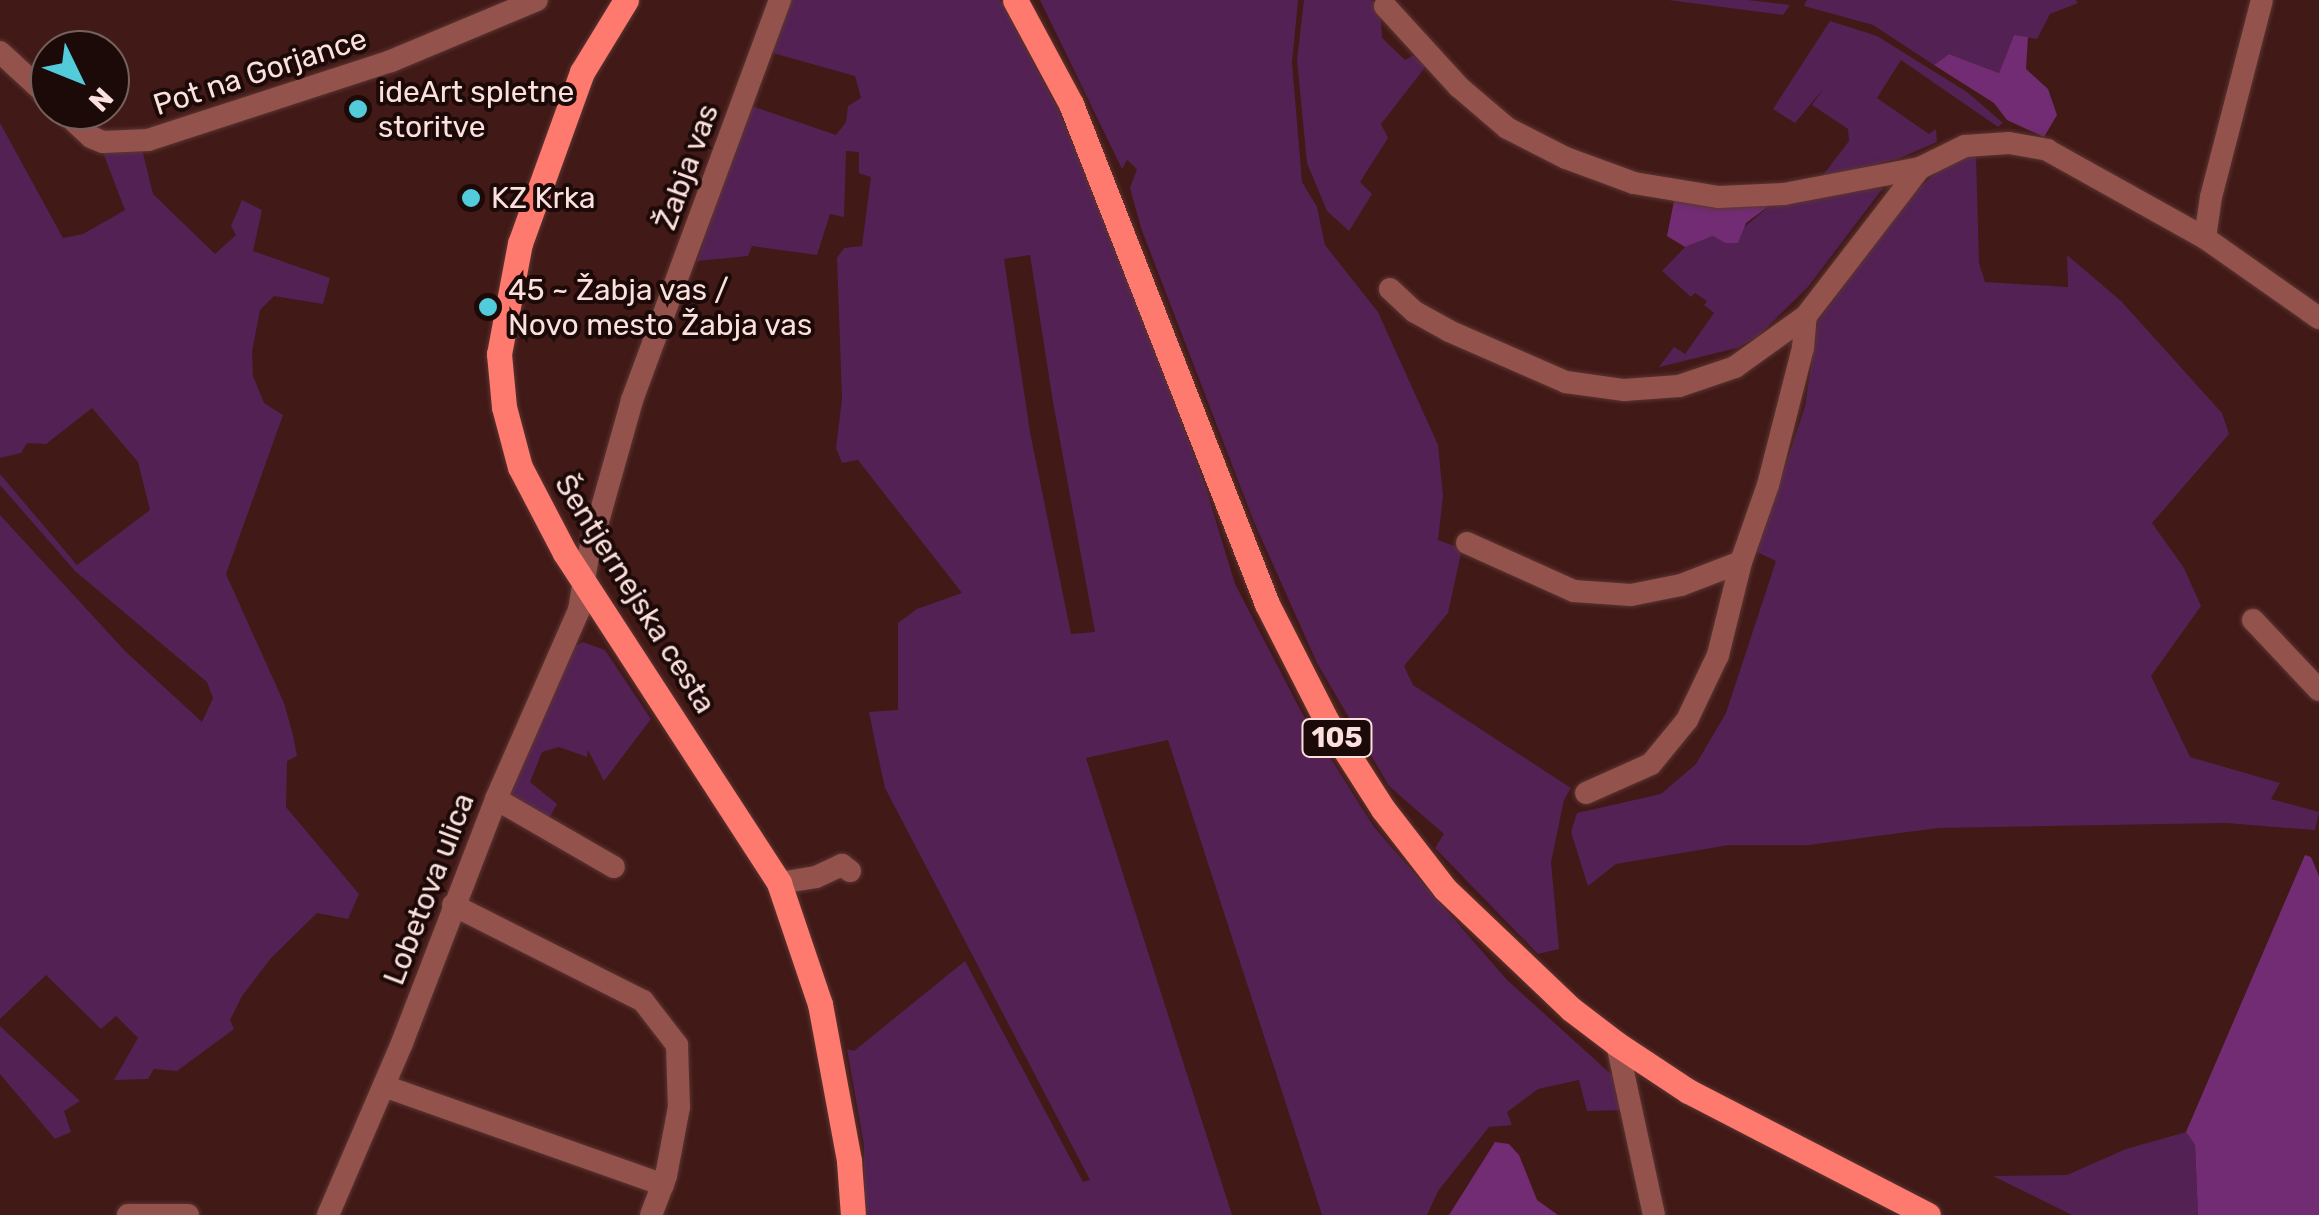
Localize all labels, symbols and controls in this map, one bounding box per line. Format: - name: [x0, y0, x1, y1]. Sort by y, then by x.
- street label: Pot na Gorjance: [149, 21, 371, 123]
- north arrow: [30, 30, 130, 130]
- place label: ideArt spletne storitve: [378, 74, 574, 144]
- text: N: [82, 81, 120, 118]
- marker: ideArt spletne storitve: [347, 98, 369, 120]
- street label: Žabja vas: [648, 99, 726, 235]
- place label: KZ Krka: [491, 180, 596, 216]
- marker: KZ Krka: [460, 187, 482, 209]
- place label: 45 ~ Žabja vas / Novo mesto Žabja vas: [508, 272, 813, 342]
- marker: 45 ~ Žabja vas / Novo mesto Žabja vas: [477, 296, 499, 318]
- street label: Šentjernejska cesta: [547, 468, 723, 720]
- road number: 105: [1300, 715, 1374, 761]
- street label: Lobetova ulica: [376, 788, 482, 990]

